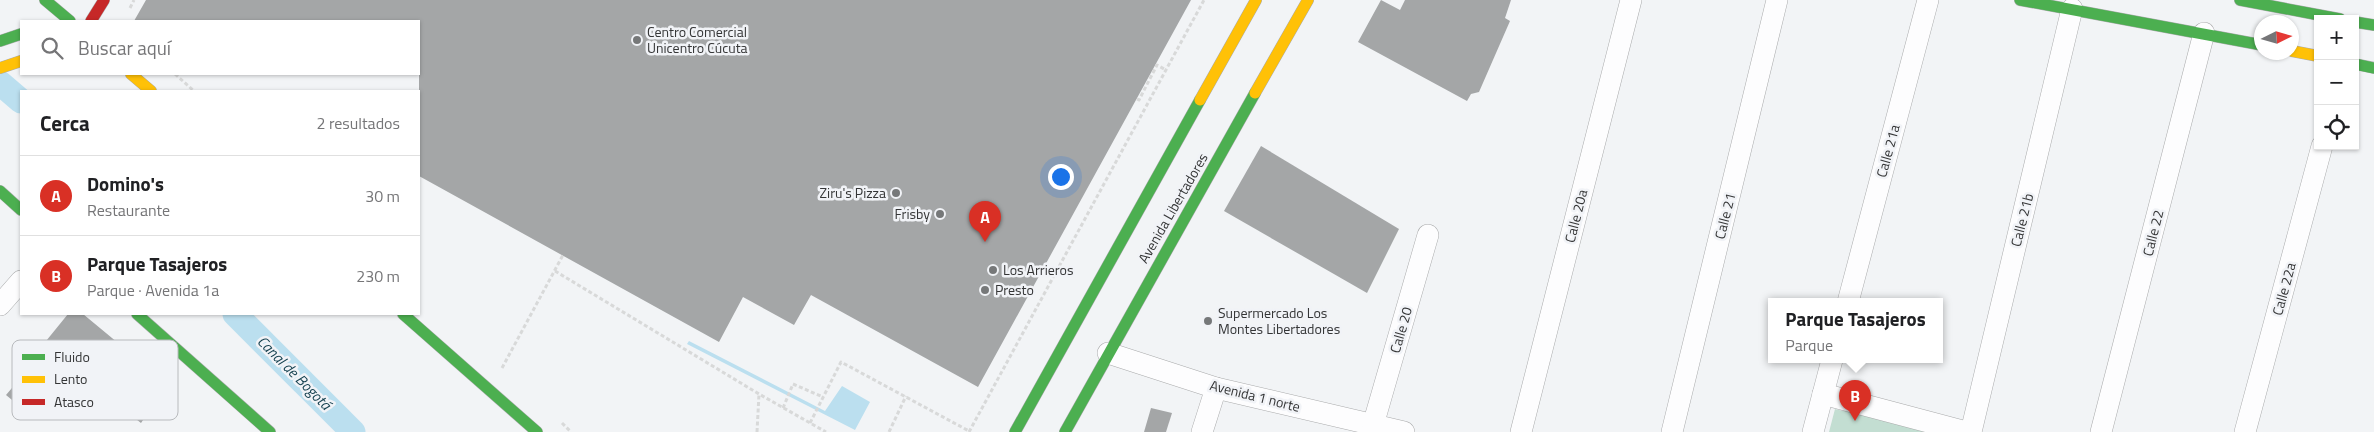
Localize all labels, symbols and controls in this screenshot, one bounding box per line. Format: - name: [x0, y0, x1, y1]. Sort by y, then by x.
- north arrow: [2254, 15, 2299, 60]
- map controls: [2314, 15, 2359, 150]
- button: +: [2314, 15, 2359, 60]
- search box: [20, 20, 420, 75]
- place label: Centro Comercial Unicentro Cúcuta: [647, 21, 748, 58]
- text: Buscar aquí: [78, 33, 171, 62]
- icon: search: [38, 34, 66, 62]
- marker: Centro Comercial Unicentro Cúcuta: [631, 34, 643, 46]
- button: −: [2314, 60, 2359, 105]
- button: locate: [2314, 105, 2359, 150]
- text: Cerca: [40, 107, 90, 139]
- text: 2 resultados: [316, 111, 400, 135]
- street label: Calle 21a: [1870, 122, 1905, 180]
- street label: Avenida Libertadores: [1132, 149, 1213, 267]
- your location: [1048, 164, 1074, 190]
- text: Domino's: [87, 169, 164, 198]
- place label: Ziru's Pizza: [820, 182, 886, 203]
- text: A: [51, 184, 61, 208]
- text: 30 m: [365, 184, 400, 208]
- marker: Ziru's Pizza: [890, 187, 902, 199]
- street label: Calle 20a: [1559, 187, 1592, 245]
- street label: Calle 21: [1709, 191, 1740, 241]
- street label: Calle 21b: [2005, 191, 2038, 249]
- text: Restaurante: [87, 198, 170, 222]
- pin: A: [969, 201, 1001, 242]
- place label: Frisby: [895, 203, 930, 224]
- marker: Frisby: [934, 208, 946, 220]
- street label: Calle 22: [2137, 208, 2168, 258]
- text: Parque Tasajeros: [87, 249, 227, 278]
- place label: Los Arrieros: [1003, 259, 1073, 280]
- street label: Calle 22a: [2266, 260, 2301, 318]
- text: B: [51, 264, 61, 288]
- text: 230 m: [356, 264, 400, 288]
- marker: Los Arrieros: [987, 264, 999, 276]
- text: Parque · Avenida 1a: [87, 278, 219, 302]
- place label: Presto: [995, 279, 1034, 300]
- marker: Presto: [979, 284, 991, 296]
- popup: [1768, 298, 1943, 363]
- place label: Supermercado Los Montes Libertadores: [1218, 302, 1340, 339]
- street label: Calle 20: [1384, 304, 1417, 355]
- text: Parque Tasajeros: [1785, 304, 1926, 333]
- marker: Supermercado Los Montes Libertadores: [1202, 315, 1214, 327]
- water label: Canal de Bogotá: [252, 330, 338, 416]
- text: Parque: [1785, 333, 1833, 357]
- legend: [12, 340, 178, 420]
- text: Fluido: [54, 346, 90, 367]
- text: Lento: [54, 368, 88, 389]
- street label: Avenida 1 norte: [1208, 374, 1303, 417]
- pin: B: [1839, 380, 1871, 421]
- text: Atasco: [54, 391, 94, 412]

